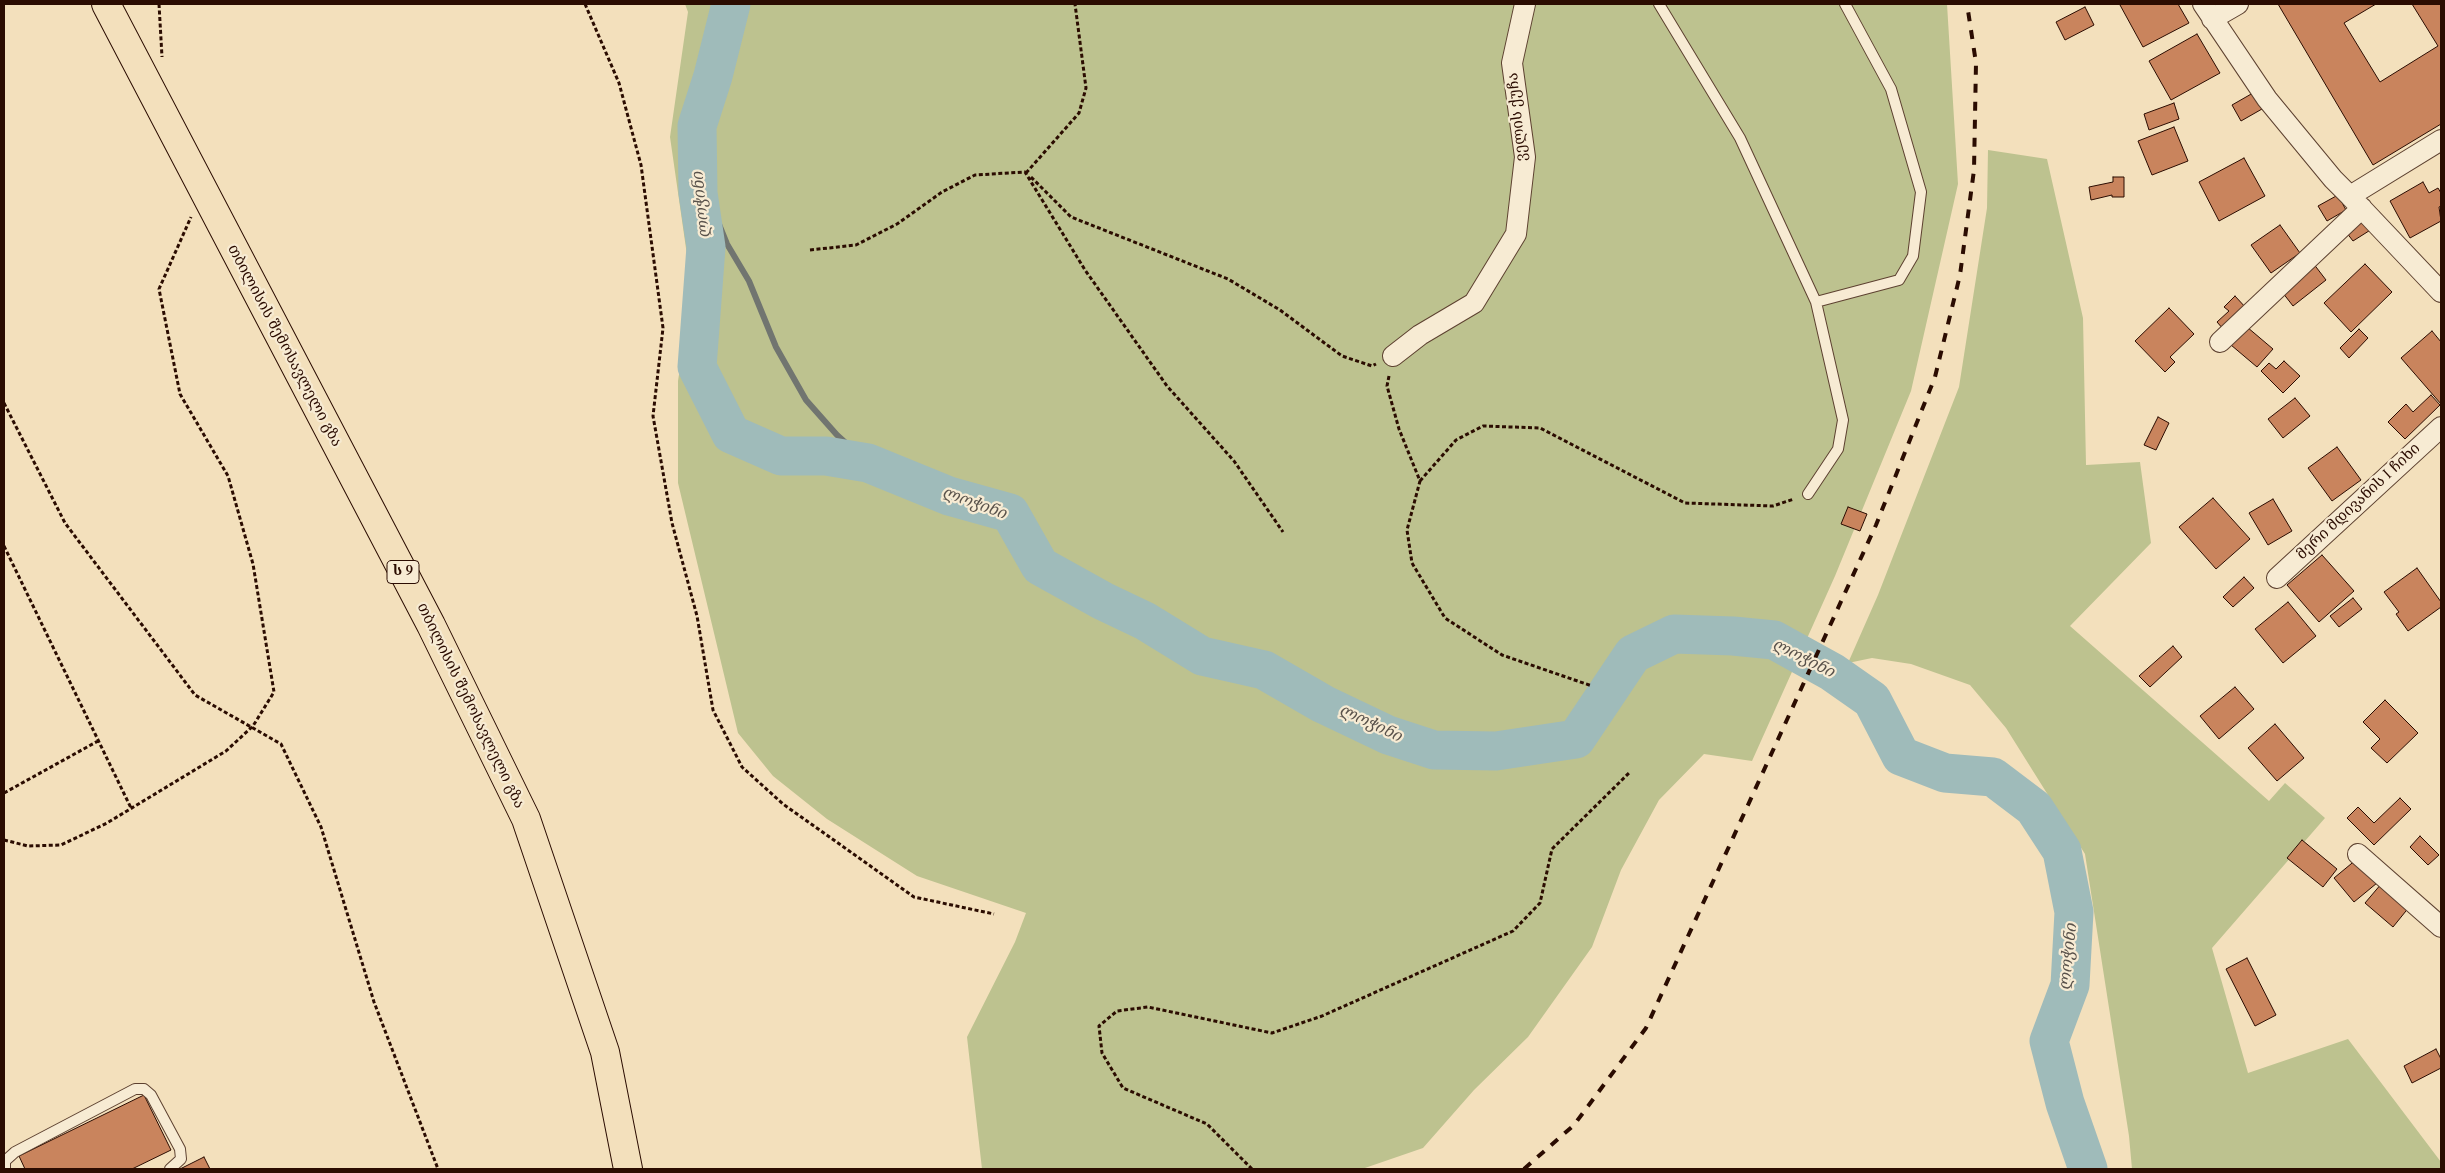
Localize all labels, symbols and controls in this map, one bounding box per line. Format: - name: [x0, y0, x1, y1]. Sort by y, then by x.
- street label: ველის ქუჩა: [1504, 72, 1532, 162]
- water label: ლოჭინი: [689, 171, 715, 239]
- street label: თბილისის შემოსავლელი გზა: [223, 242, 345, 450]
- street label: მერი მდივანის I ჩიხი: [2294, 440, 2424, 564]
- water label: ლოჭინი: [939, 484, 1009, 524]
- road number: ს 9: [387, 560, 419, 584]
- street label: თბილისის შემოსავლელი გზა: [412, 600, 528, 812]
- water label: ლოჭინი: [1769, 635, 1837, 683]
- water label: ლოჭინი: [1336, 701, 1404, 747]
- water label: ლოჭინი: [2056, 923, 2082, 991]

